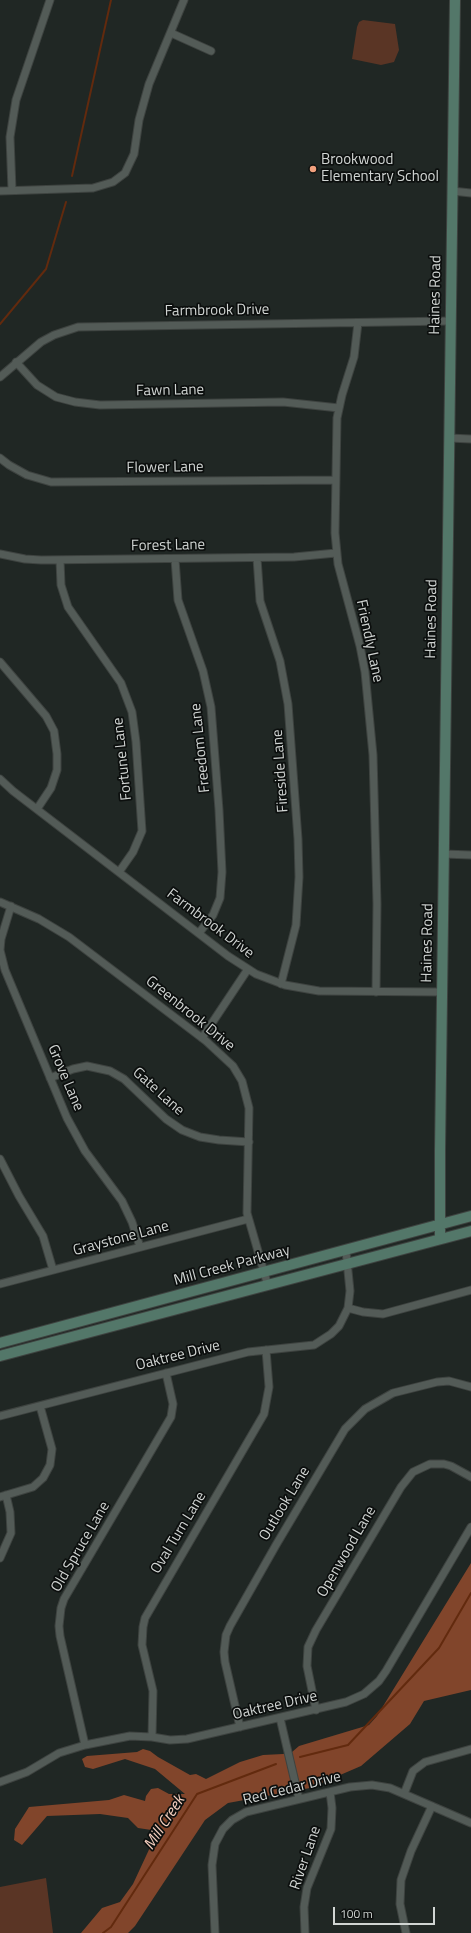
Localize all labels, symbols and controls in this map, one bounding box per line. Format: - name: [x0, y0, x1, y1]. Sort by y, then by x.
- place label: Brookwood Elementary School: [321, 151, 439, 186]
- marker: Brookwood Elementary School: [308, 164, 318, 174]
- street label: Haines Road: [426, 255, 446, 335]
- street label: Farmbrook Drive: [165, 301, 269, 321]
- street label: Fawn Lane: [136, 381, 204, 401]
- street label: Flower Lane: [126, 458, 204, 478]
- street label: Forest Lane: [131, 536, 205, 556]
- street label: Haines Road: [422, 579, 442, 659]
- street label: Friendly Lane: [351, 598, 387, 684]
- street label: Freedom Lane: [187, 702, 215, 794]
- street label: Fortune Lane: [110, 717, 136, 801]
- street label: Fireside Lane: [269, 729, 293, 813]
- street label: Farmbrook Drive: [163, 885, 257, 963]
- street label: Haines Road: [418, 903, 438, 983]
- street label: Greenbrook Drive: [142, 973, 238, 1055]
- street label: Grove Lane: [43, 1042, 87, 1114]
- street label: Gate Lane: [128, 1064, 188, 1120]
- street label: Graystone Lane: [71, 1218, 171, 1260]
- street label: Mill Creek Parkway: [172, 1242, 292, 1290]
- street label: Oaktree Drive: [134, 1337, 222, 1375]
- street label: Outlook Lane: [256, 1464, 314, 1544]
- street label: Oval Turn Lane: [147, 1489, 211, 1577]
- street label: Old Spruce Lane: [48, 1499, 114, 1595]
- street label: Openwood Lane: [314, 1503, 380, 1601]
- street label: Oaktree Drive: [231, 1688, 319, 1724]
- street label: Red Cedar Drive: [241, 1768, 343, 1810]
- water label: Mill Creek: [140, 1792, 190, 1854]
- street label: River Lane: [287, 1824, 325, 1892]
- scale bar: [335, 1899, 437, 1925]
- text: 100 m: [340, 1904, 373, 1923]

